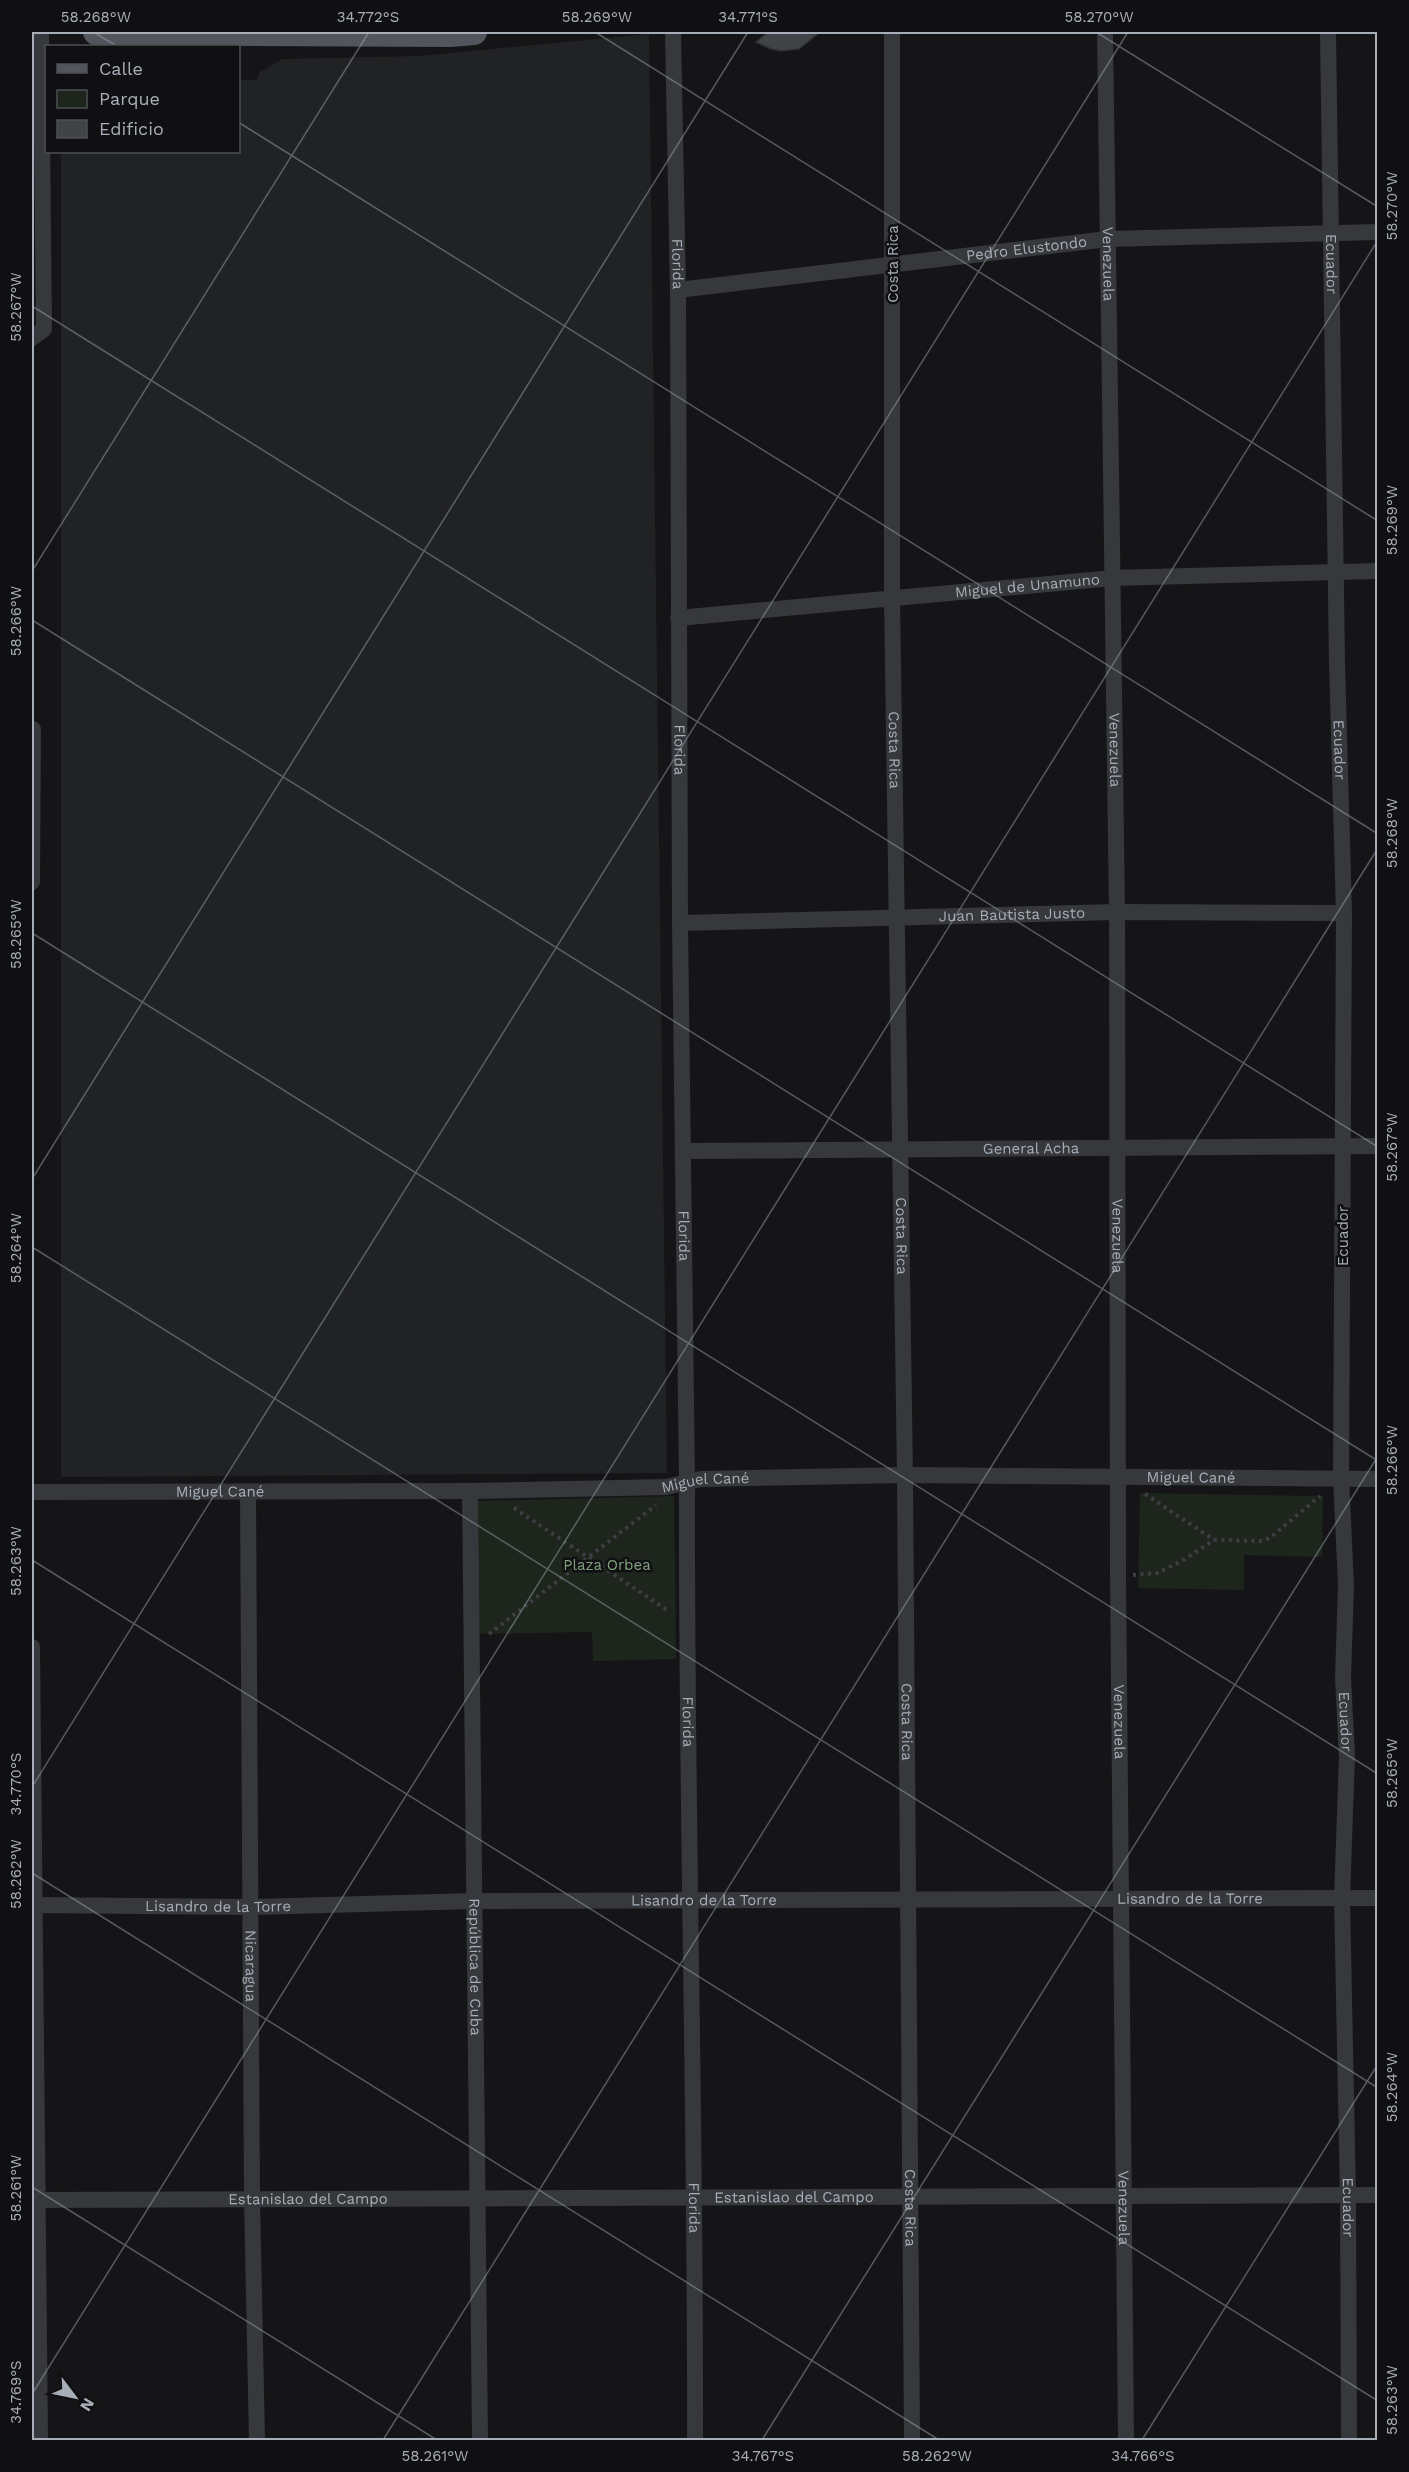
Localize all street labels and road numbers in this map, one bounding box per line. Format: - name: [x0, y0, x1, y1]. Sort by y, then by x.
- street label: Costa Rica: [884, 225, 902, 303]
- street label: Venezuela: [1099, 227, 1118, 302]
- street label: Pedro Elustondo: [965, 233, 1088, 265]
- street label: Ecuador: [1322, 234, 1341, 294]
- street label: Florida: [668, 238, 687, 290]
- street label: Miguel de Unamuno: [954, 570, 1101, 601]
- street label: Costa Rica: [885, 711, 904, 789]
- street label: Venezuela: [1105, 712, 1124, 788]
- street label: Ecuador: [1330, 720, 1349, 780]
- street label: Florida: [670, 725, 689, 776]
- street label: Juan Bautista Justo: [939, 904, 1085, 925]
- street label: General Acha: [983, 1139, 1080, 1158]
- street label: Costa Rica: [892, 1197, 911, 1275]
- street label: Venezuela: [1108, 1199, 1127, 1274]
- street label: Ecuador: [1334, 1206, 1352, 1266]
- street label: Florida: [675, 1210, 693, 1262]
- street label: Miguel Cané: [1147, 1468, 1235, 1487]
- street label: Miguel Cané: [660, 1469, 750, 1497]
- street label: Miguel Cané: [176, 1482, 264, 1501]
- street label: Costa Rica: [898, 1683, 916, 1761]
- street label: Venezuela: [1110, 1684, 1129, 1760]
- street label: Ecuador: [1335, 1691, 1356, 1752]
- street label: Florida: [679, 1696, 697, 1748]
- street label: Lisandro de la Torre: [1117, 1889, 1263, 1908]
- street label: Lisandro de la Torre: [631, 1891, 777, 1909]
- street label: Lisandro de la Torre: [145, 1897, 291, 1916]
- street label: República de Cuba: [465, 1898, 485, 2036]
- street label: Nicaragua: [241, 1930, 260, 2003]
- street label: Costa Rica: [901, 2169, 920, 2247]
- street label: Venezuela: [1115, 2170, 1133, 2246]
- street label: Ecuador: [1339, 2177, 1357, 2237]
- street label: Florida: [685, 2182, 703, 2234]
- street label: Estanislao del Campo: [714, 2188, 874, 2206]
- street label: Estanislao del Campo: [228, 2190, 388, 2208]

